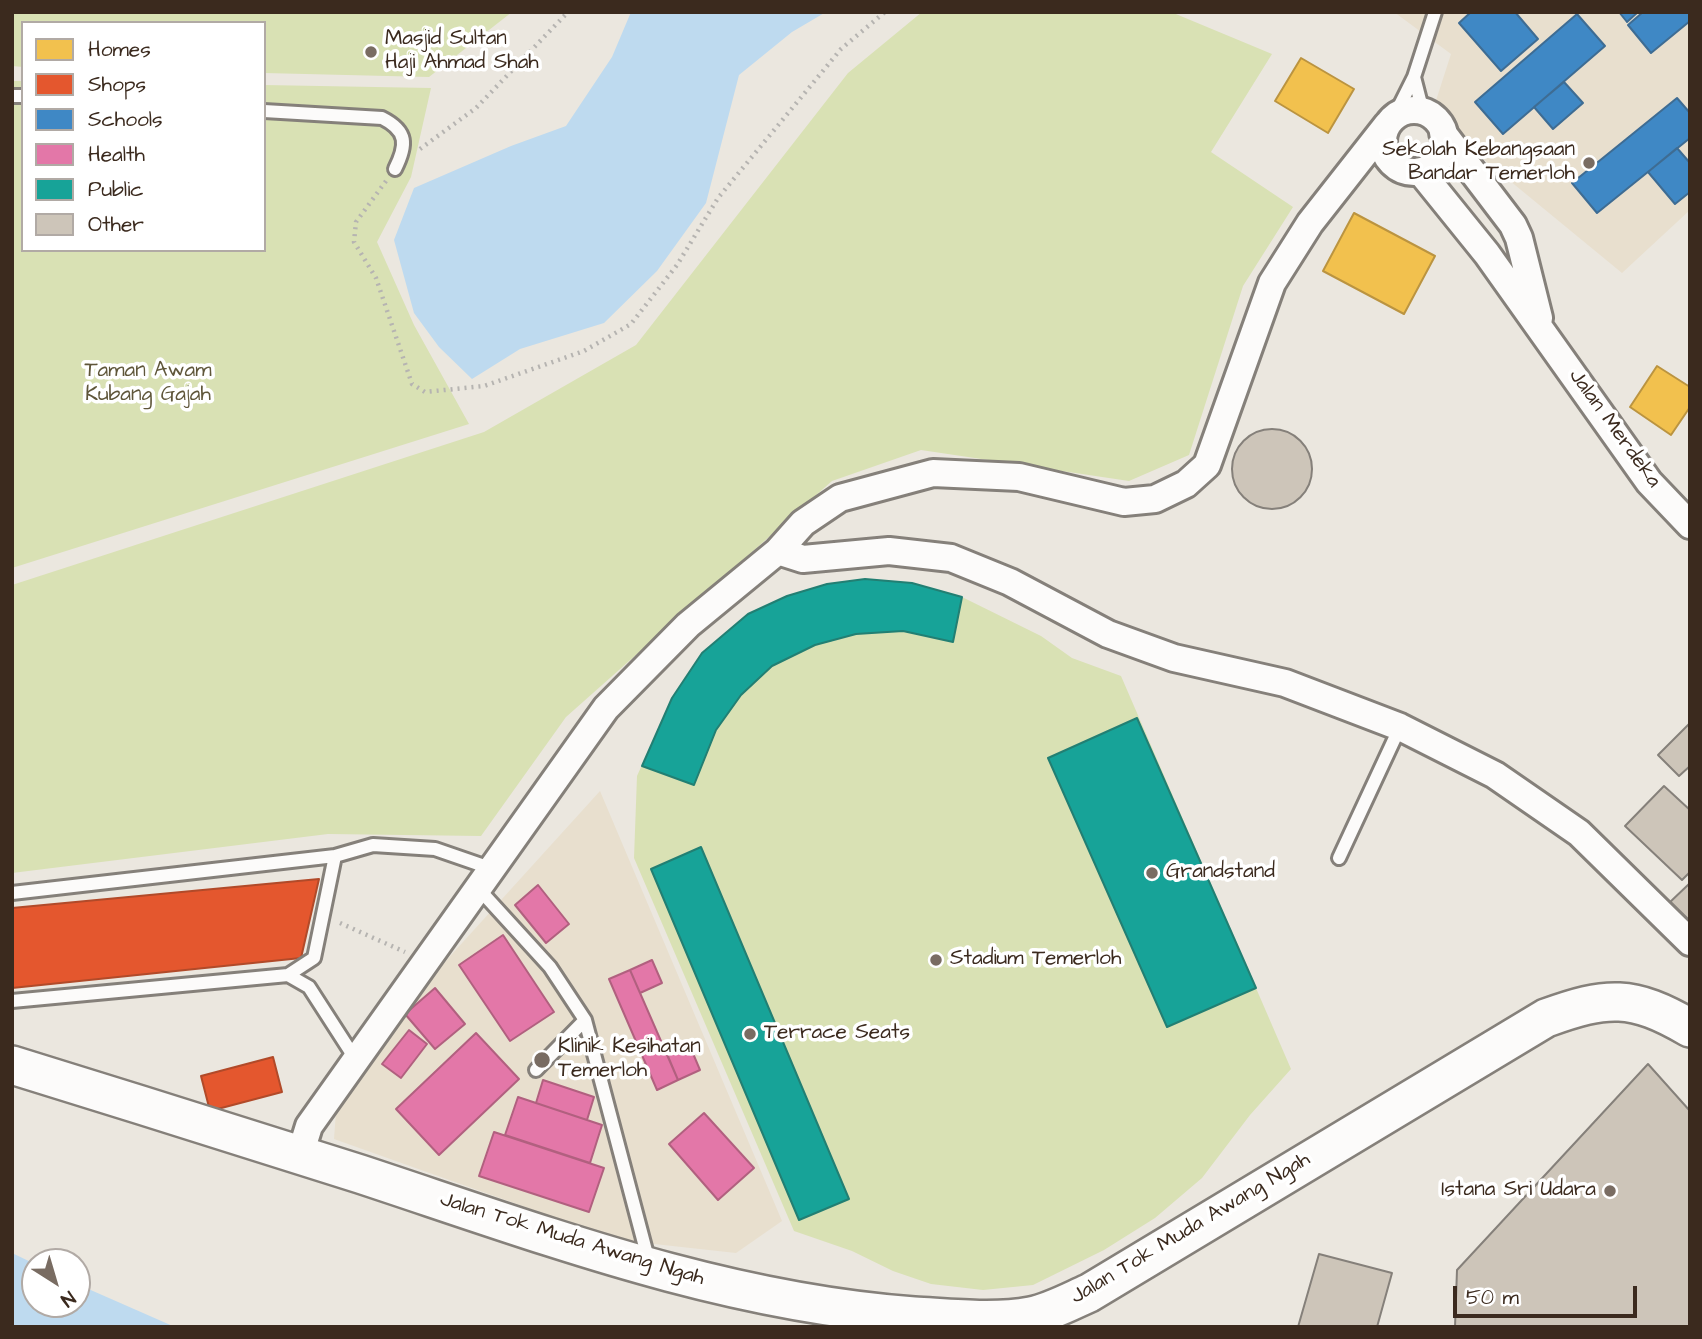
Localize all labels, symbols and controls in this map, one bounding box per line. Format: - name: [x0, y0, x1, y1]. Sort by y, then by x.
- legend: [21, 21, 266, 252]
- place label: Masjid Sultan Haji Ahmad Shah: [385, 27, 539, 77]
- text: Homes: [88, 35, 151, 64]
- marker: Masjid Sultan Haji Ahmad Shah: [363, 44, 379, 60]
- text: Shops: [88, 70, 146, 99]
- text: Schools: [88, 105, 163, 134]
- place label: Sekolah Kebangsaan Bandar Temerloh: [1382, 138, 1575, 188]
- text: Health: [88, 140, 145, 169]
- marker: Sekolah Kebangsaan Bandar Temerloh: [1581, 155, 1597, 171]
- text: Public: [88, 175, 144, 204]
- text: Other: [88, 210, 144, 239]
- park label: Taman Awam Kubang Gajah: [84, 359, 212, 409]
- street label: Jalan Merdeka: [1562, 365, 1666, 493]
- place label: Grandstand: [1166, 860, 1275, 886]
- marker: Grandstand: [1144, 865, 1160, 881]
- place label: Stadium Temerloh: [950, 947, 1121, 973]
- marker: Stadium Temerloh: [928, 952, 944, 968]
- place label: Terrace Seats: [764, 1021, 910, 1047]
- marker: Terrace Seats: [742, 1026, 758, 1042]
- place label: Klinik Kesihatan Temerloh: [558, 1035, 701, 1085]
- marker: Klinik Kesihatan Temerloh: [532, 1050, 552, 1070]
- street label: Jalan Tok Muda Awang Ngah: [1067, 1147, 1315, 1311]
- place label: Istana Sri Udara: [1441, 1178, 1596, 1204]
- marker: Istana Sri Udara: [1602, 1183, 1618, 1199]
- street label: Jalan Tok Muda Awang Ngah: [437, 1188, 707, 1292]
- north arrow: [21, 1248, 91, 1318]
- scale bar: [1457, 1272, 1641, 1316]
- text: 50 m: [1466, 1283, 1519, 1312]
- text: N: [55, 1284, 81, 1313]

